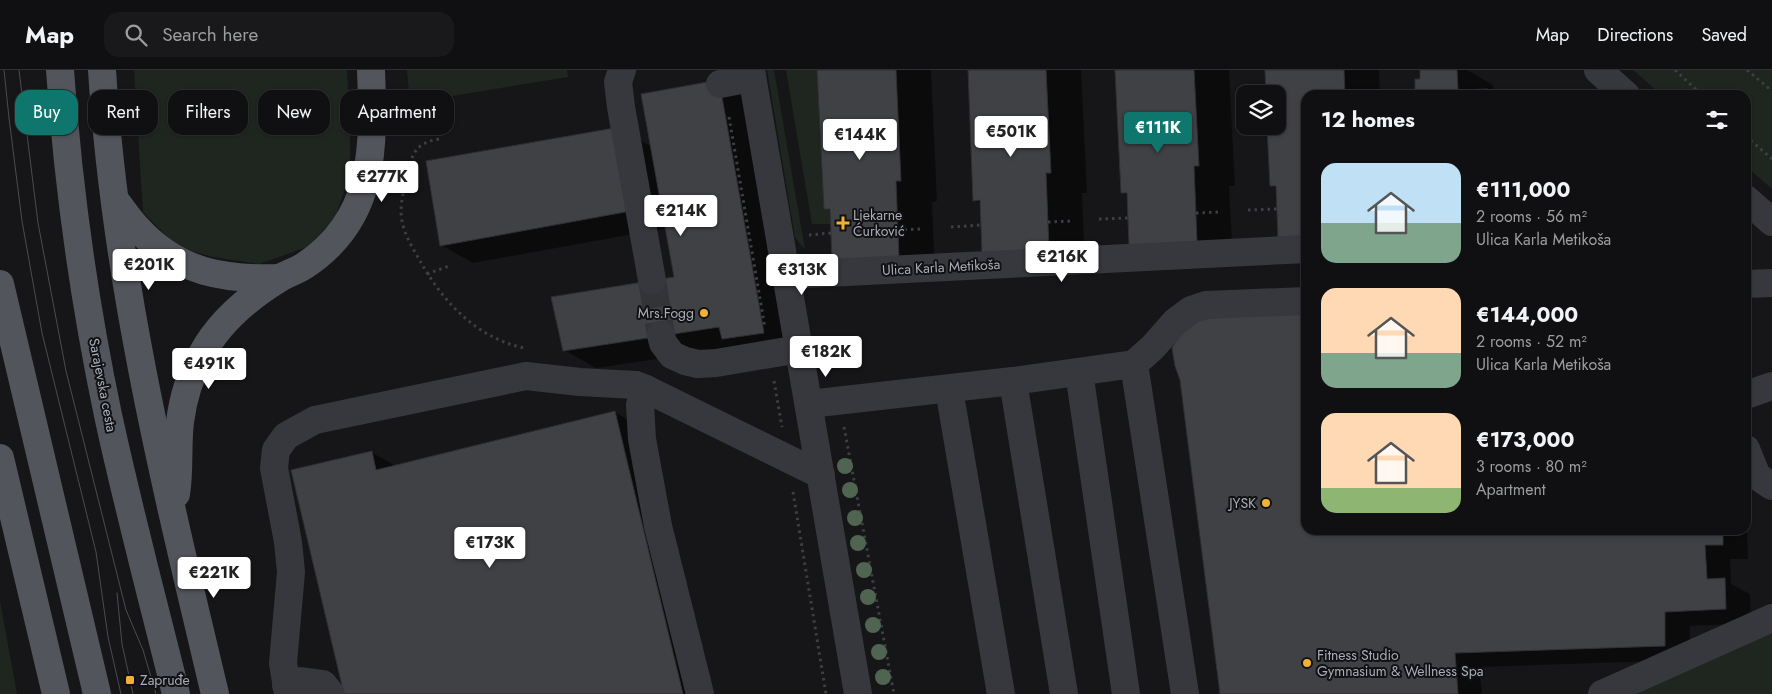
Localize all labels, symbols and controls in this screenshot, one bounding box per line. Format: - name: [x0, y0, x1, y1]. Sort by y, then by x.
- search box: [104, 12, 454, 57]
- text: Map: [25, 17, 74, 52]
- icon: search: [122, 21, 150, 49]
- text: Search here: [162, 21, 258, 48]
- text: Map: [1536, 22, 1569, 48]
- text: Directions: [1597, 22, 1673, 48]
- text: Saved: [1701, 22, 1747, 48]
- map controls: [1236, 85, 1286, 135]
- button: layers: [1236, 85, 1286, 135]
- chip: Buy: [15, 90, 78, 135]
- chip: Rent: [88, 90, 158, 135]
- chip: Filters: [168, 90, 248, 135]
- chip: New: [258, 90, 330, 135]
- chip: Apartment: [340, 90, 454, 135]
- text: 12 homes: [1321, 105, 1415, 135]
- icon: filters: [1703, 106, 1731, 134]
- pin: €111K: [1123, 112, 1193, 154]
- pin: €501K: [976, 116, 1046, 158]
- text: €111K: [1135, 116, 1181, 139]
- pin: €144K: [825, 118, 895, 161]
- text: €501K: [986, 120, 1036, 143]
- text: €144K: [834, 123, 886, 146]
- pin: €277K: [347, 160, 417, 203]
- text: €277K: [356, 165, 408, 188]
- text: €111,000: [1476, 175, 1570, 205]
- icon: home: [1361, 183, 1421, 243]
- pin: €214K: [646, 194, 716, 237]
- text: €214K: [655, 199, 707, 222]
- place label: Ljekarne Ćurković: [853, 205, 905, 241]
- text: 2 rooms · 56 m²: [1476, 205, 1587, 228]
- marker: Ljekarne Ćurković: [837, 217, 849, 229]
- text: Ulica Karla Metikoša: [1476, 228, 1611, 251]
- pin: €216K: [1027, 240, 1097, 283]
- text: €216K: [1036, 245, 1088, 268]
- pin: €201K: [114, 248, 184, 291]
- text: €201K: [124, 253, 174, 276]
- pin: €313K: [767, 254, 837, 296]
- street label: Ulica Karla Metikoša: [881, 254, 1001, 280]
- text: €313K: [777, 258, 827, 281]
- text: €144,000: [1476, 300, 1578, 330]
- place label: Mrs.Fogg: [638, 303, 694, 323]
- marker: Mrs.Fogg: [698, 307, 710, 319]
- icon: home: [1361, 308, 1421, 368]
- text: 2 rooms · 52 m²: [1476, 330, 1587, 353]
- street label: Sarajevska cesta: [84, 336, 122, 434]
- pin: €182K: [791, 336, 861, 378]
- text: €182K: [801, 340, 851, 363]
- pin: €491K: [174, 348, 244, 390]
- text: €491K: [183, 352, 235, 375]
- text: Ulica Karla Metikoša: [1476, 353, 1611, 376]
- text: €173,000: [1476, 425, 1574, 455]
- icon: home: [1361, 433, 1421, 493]
- text: 3 rooms · 80 m²: [1476, 455, 1587, 478]
- text: Apartment: [1476, 478, 1546, 501]
- place label: JYSK: [1227, 493, 1256, 513]
- marker: JYSK: [1260, 497, 1272, 509]
- pin: €173K: [455, 526, 525, 569]
- text: €173K: [465, 531, 515, 554]
- pin: €221K: [179, 556, 249, 599]
- text: €221K: [189, 561, 239, 584]
- place label: Fitness Studio Gymnasium & Wellness Spa: [1317, 645, 1483, 681]
- marker: Fitness Studio Gymnasium & Wellness Spa: [1301, 657, 1313, 669]
- place label: Zapruđe: [140, 670, 190, 690]
- marker: Zapruđe: [124, 674, 136, 686]

